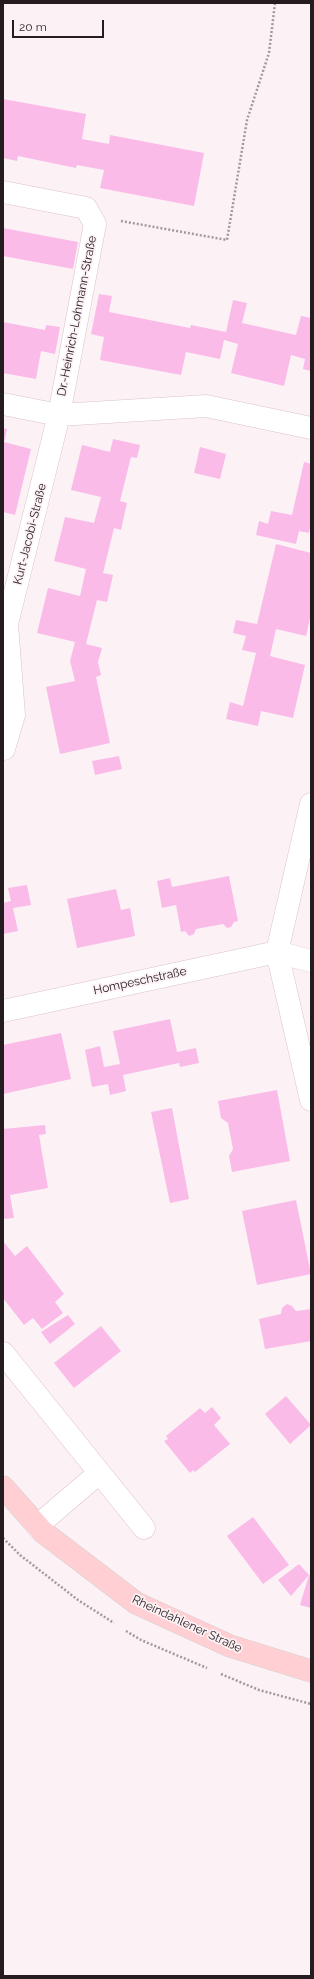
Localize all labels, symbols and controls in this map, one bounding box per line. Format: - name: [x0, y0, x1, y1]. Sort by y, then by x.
- scale bar: [14, 12, 106, 38]
- text: 20 m: [19, 20, 47, 34]
- street label: Dr.-Heinrich-Lohmann-Straße: [54, 235, 100, 397]
- street label: Kurt-Jacobi-Straße: [10, 482, 50, 586]
- street label: Hompeschstraße: [92, 964, 188, 998]
- street label: Rheindahlener Straße: [130, 1592, 244, 1656]

